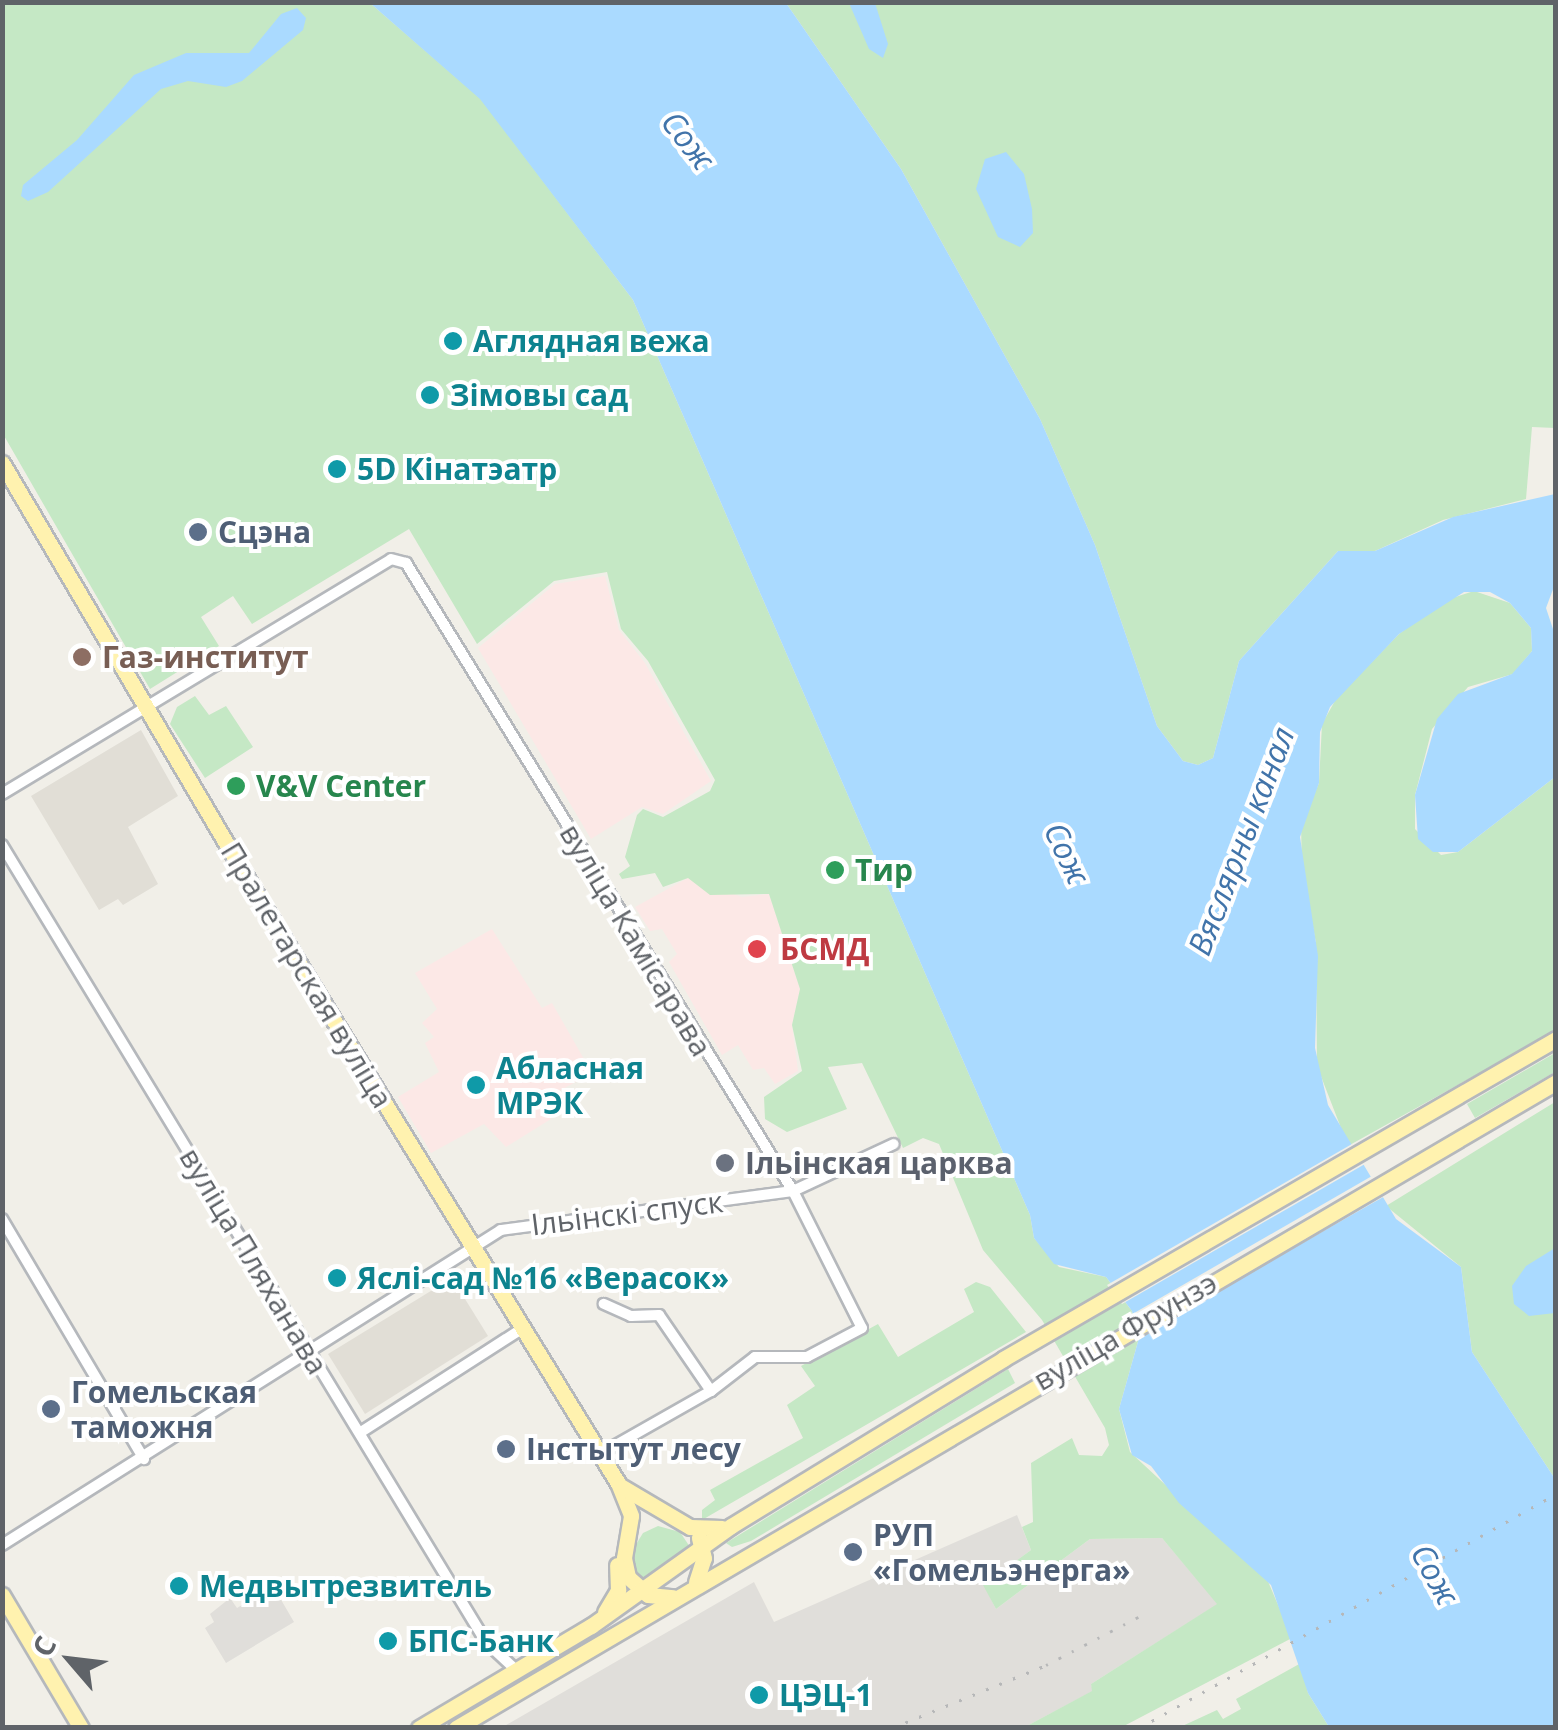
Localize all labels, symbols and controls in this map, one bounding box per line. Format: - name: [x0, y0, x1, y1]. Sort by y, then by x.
- water label: Сож: [653, 103, 723, 177]
- place label: Аглядная вежа: [473, 323, 710, 359]
- marker: Аглядная вежа: [442, 330, 464, 352]
- place label: Зімовы сад: [450, 377, 628, 413]
- marker: Зімовы сад: [419, 384, 441, 406]
- place label: 5D Кінатэатр: [357, 451, 557, 487]
- marker: 5D Кінатэатр: [326, 458, 348, 480]
- place label: Сцэна: [218, 514, 311, 550]
- marker: Сцэна: [187, 521, 209, 543]
- place label: Газ-институт: [102, 639, 309, 675]
- marker: Газ-институт: [71, 646, 93, 668]
- water label: Вяслярны канал: [1180, 721, 1302, 961]
- place label: V&V Center: [256, 768, 426, 804]
- marker: V&V Center: [225, 775, 247, 797]
- water label: Сож: [1036, 816, 1098, 890]
- street label: вуліца Камісарава: [552, 817, 720, 1063]
- street label: Пралетарская вуліца: [213, 836, 401, 1114]
- place label: Тир: [855, 852, 913, 888]
- marker: Тир: [824, 859, 846, 881]
- place label: БСМД: [780, 931, 869, 967]
- marker: БСМД: [744, 936, 770, 962]
- place label: Абласная МРЭК: [496, 1050, 644, 1120]
- marker: Абласная МРЭК: [465, 1074, 487, 1096]
- street label: вуліца Пляханава: [172, 1141, 336, 1381]
- place label: Ільінская царква: [745, 1145, 1013, 1181]
- marker: Ільінская царква: [714, 1152, 736, 1174]
- street label: Ільінскі спуск: [529, 1183, 725, 1243]
- place label: Яслі-сад №16 «Верасок»: [357, 1260, 729, 1296]
- street label: вуліца Фрунзэ: [1027, 1264, 1223, 1398]
- marker: Яслі-сад №16 «Верасок»: [326, 1267, 348, 1289]
- place label: Гомельская таможня: [71, 1374, 257, 1444]
- marker: Гомельская таможня: [40, 1398, 62, 1420]
- place label: Інстытут лесу: [526, 1431, 741, 1467]
- marker: Інстытут лесу: [495, 1438, 517, 1460]
- place label: РУП «Гомельэнерга»: [873, 1517, 1131, 1588]
- water label: Сож: [1403, 1537, 1467, 1611]
- marker: РУП «Гомельэнерга»: [842, 1541, 864, 1563]
- place label: Медвытрезвитель: [199, 1568, 492, 1604]
- marker: Медвытрезвитель: [168, 1575, 190, 1597]
- north arrow: [20, 1610, 120, 1710]
- place label: БПС-Банк: [408, 1623, 554, 1659]
- text: С: [23, 1629, 64, 1663]
- marker: БПС-Банк: [377, 1630, 399, 1652]
- place label: ЦЭЦ-1: [779, 1677, 873, 1713]
- marker: ЦЭЦ-1: [748, 1684, 770, 1706]

